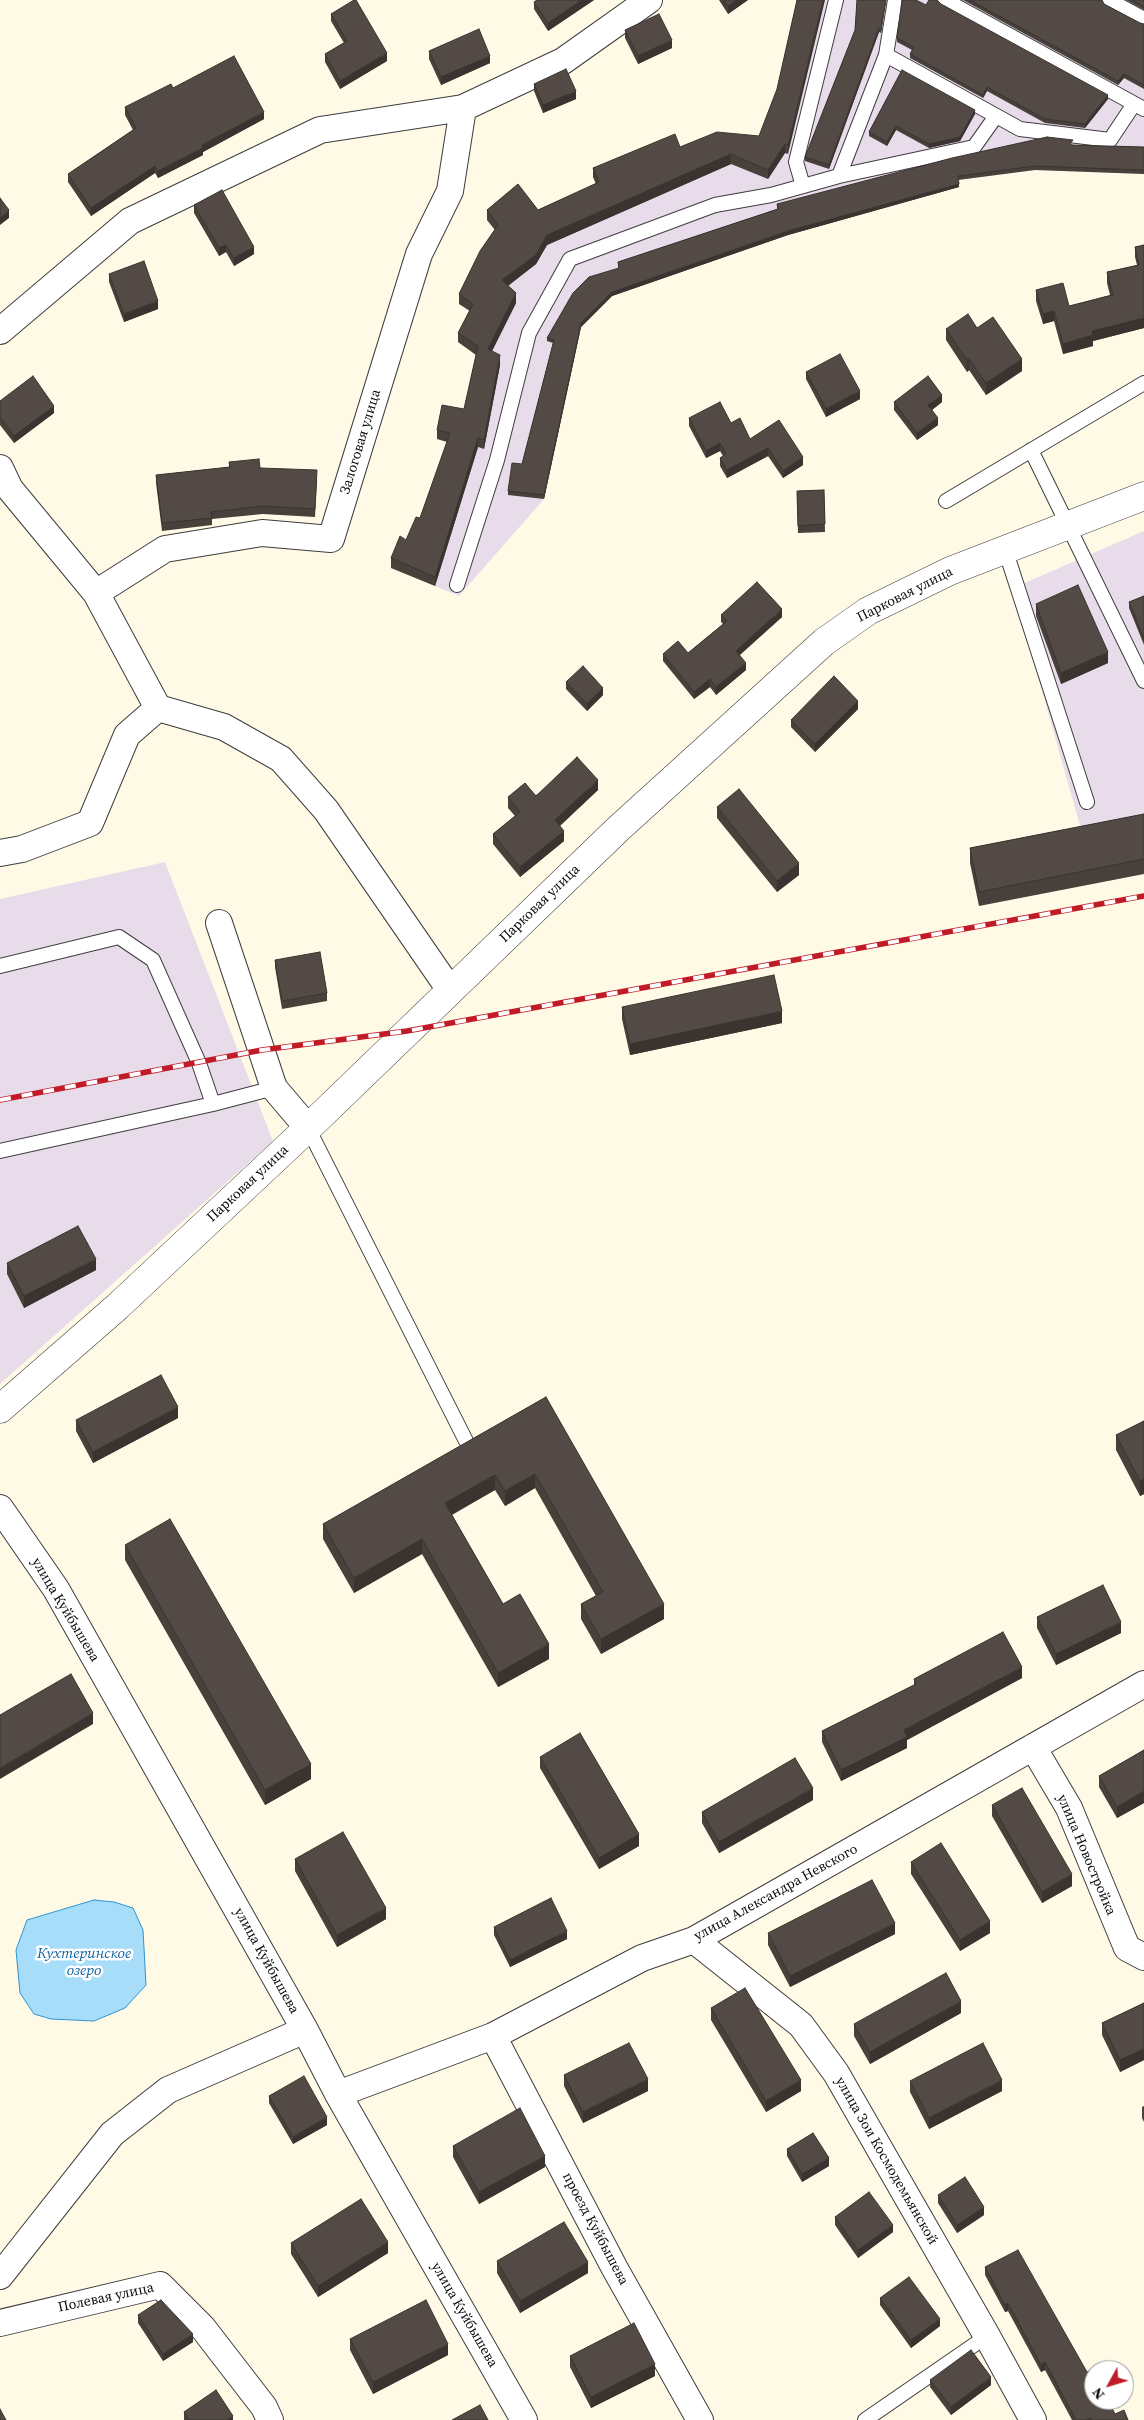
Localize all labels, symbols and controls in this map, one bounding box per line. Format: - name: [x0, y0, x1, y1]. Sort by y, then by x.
- street label: Залоговая улица: [337, 387, 385, 497]
- street label: Парковая улица: [854, 564, 956, 626]
- street label: Парковая улица: [496, 861, 584, 947]
- street label: Парковая улица: [204, 1142, 292, 1226]
- street label: улица Куйбышева: [27, 1555, 103, 1665]
- street label: улица Новостройка: [1053, 1792, 1119, 1918]
- street label: улица Александра Невского: [691, 1841, 861, 1945]
- street label: улица Куйбышева: [230, 1905, 302, 2017]
- water label: Кухтеринское озеро: [37, 1945, 131, 1980]
- street label: улица Зои Космодемьянской: [831, 2074, 941, 2248]
- street label: проезд Куйбышева: [558, 2170, 632, 2288]
- street label: улица Куйбышева: [427, 2259, 501, 2371]
- street label: Полевая улица: [57, 2280, 155, 2316]
- north arrow: [1084, 2360, 1134, 2410]
- text: N: [1087, 2384, 1109, 2404]

